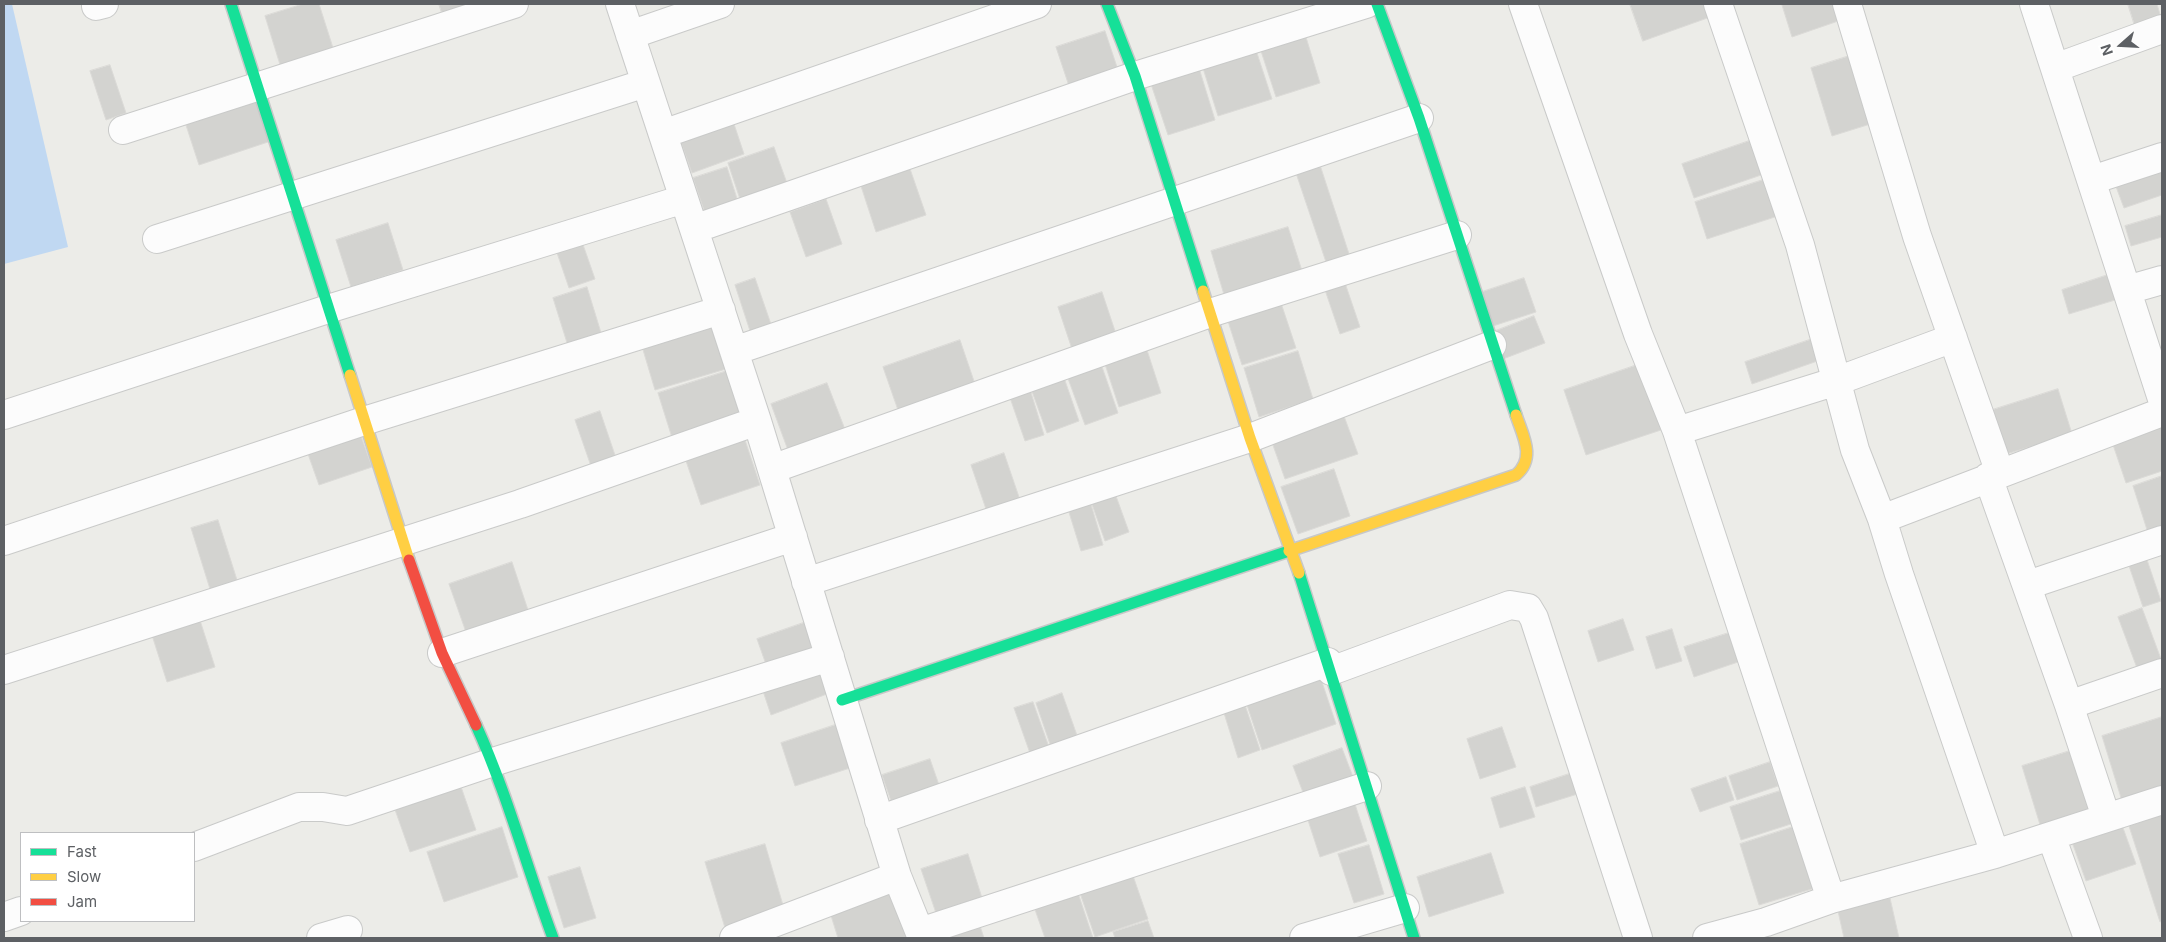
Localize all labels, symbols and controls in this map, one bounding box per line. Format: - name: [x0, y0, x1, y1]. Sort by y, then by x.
- north arrow: [2096, 20, 2146, 70]
- text: N: [2097, 42, 2116, 58]
- legend: [20, 832, 195, 922]
- text: Fast: [67, 842, 97, 861]
- text: Slow: [67, 867, 101, 886]
- text: Jam: [67, 892, 97, 911]

